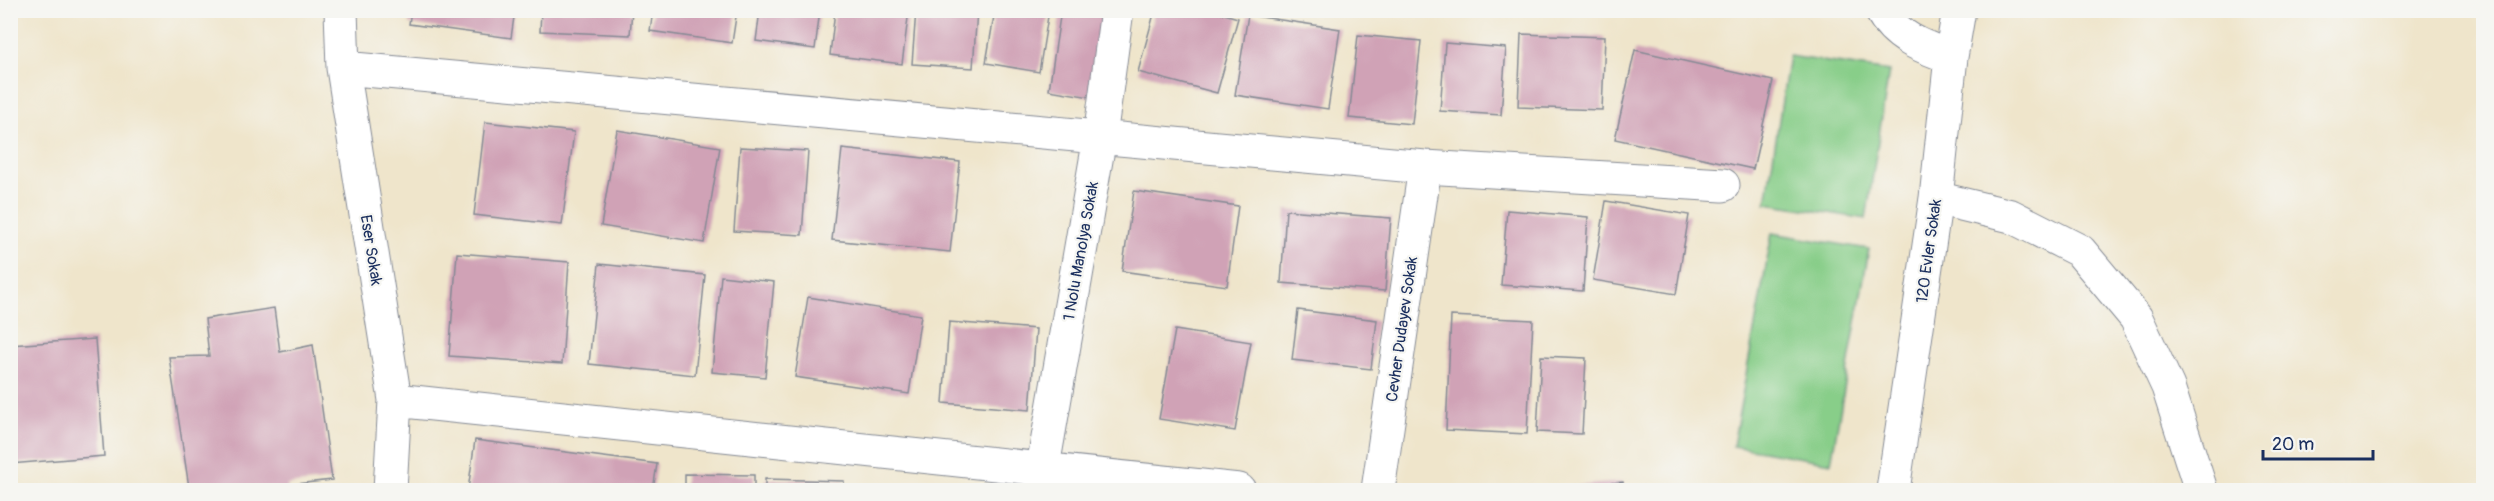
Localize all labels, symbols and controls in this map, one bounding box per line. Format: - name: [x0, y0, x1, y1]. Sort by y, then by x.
- street label: 1 Nolu Manolya Sokak: [1059, 180, 1103, 322]
- street label: 120 Evler Sokak: [1912, 198, 1946, 304]
- street label: Eser Sokak: [356, 213, 387, 287]
- street label: Cevher Dudayev Sokak: [1382, 255, 1422, 403]
- scale bar: [2263, 423, 2372, 461]
- text: 20 m: [2272, 433, 2314, 456]

